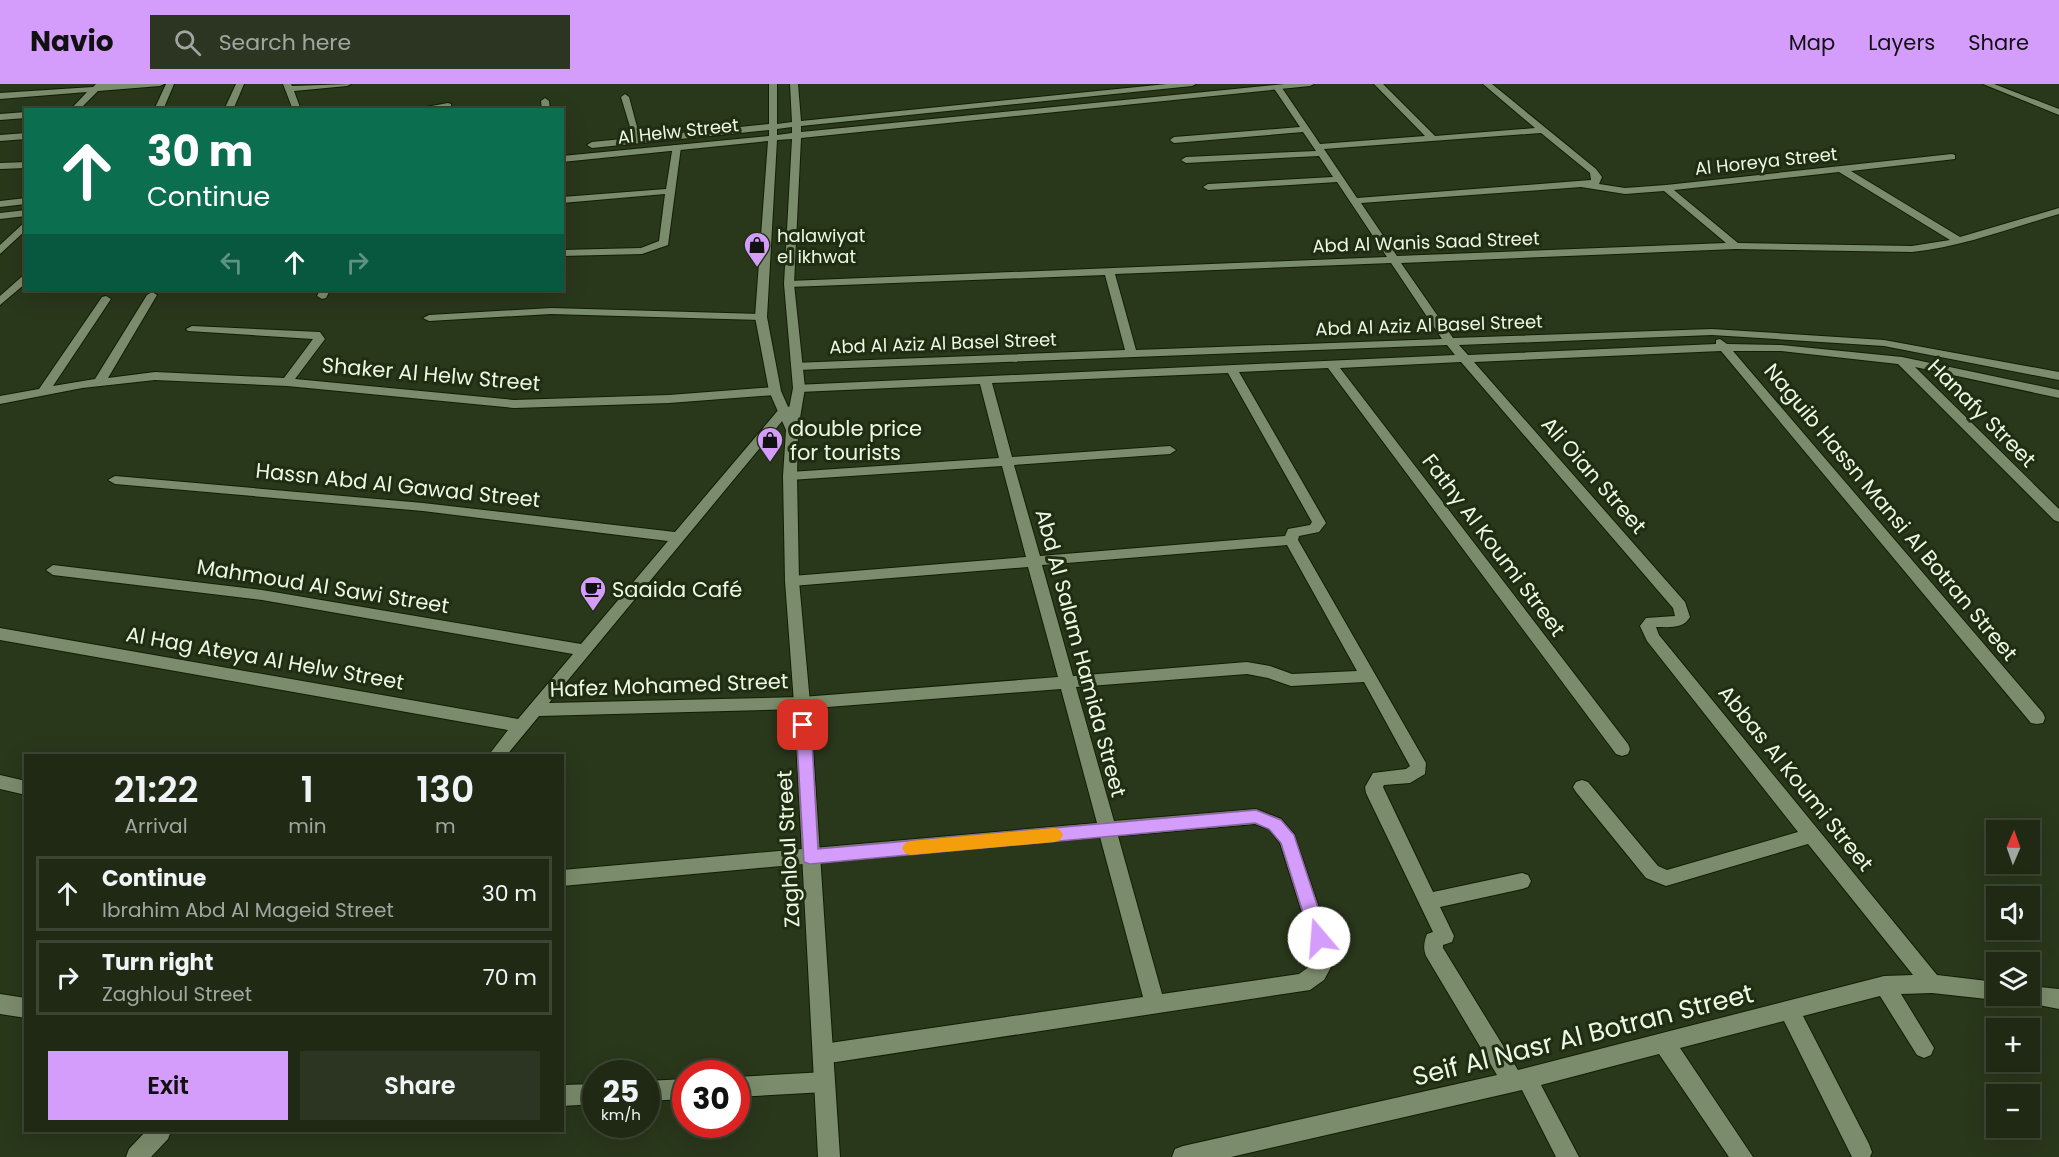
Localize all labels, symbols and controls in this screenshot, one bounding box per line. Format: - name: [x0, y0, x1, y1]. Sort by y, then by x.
- search box: [150, 15, 570, 69]
- text: Navio: [30, 22, 114, 61]
- icon: search: [171, 26, 204, 59]
- text: Search here: [219, 27, 351, 58]
- text: Map: [1789, 28, 1835, 57]
- text: Layers: [1868, 28, 1935, 57]
- text: Share: [1968, 28, 2029, 57]
- street label: Al Helw Street: [616, 112, 740, 150]
- text: 30 m: [147, 122, 253, 181]
- icon: ahead: [48, 132, 126, 210]
- street label: Al Horeya Street: [1694, 141, 1838, 181]
- text: Continue: [147, 178, 270, 215]
- place label: halawiyat el ikhwat: [777, 223, 865, 269]
- street label: Abd Al Wanis Saad Street: [1312, 226, 1540, 258]
- shop icon: halawiyat el ikhwat: [742, 230, 772, 268]
- icon: left: [215, 246, 248, 279]
- icon: ahead: [278, 246, 311, 279]
- icon: right: [341, 246, 374, 279]
- street label: Abd Al Aziz Al Basel Street: [1315, 309, 1543, 341]
- street label: Abd Al Aziz Al Basel Street: [829, 327, 1057, 359]
- street label: Shaker Al Helw Street: [321, 350, 541, 398]
- street label: Hanafy Street: [1921, 352, 2043, 474]
- street label: Naguib Hassn Mansi Al Botran Street: [1758, 357, 2024, 667]
- street label: Ali Oian Street: [1535, 410, 1653, 540]
- place label: double price for tourists: [790, 414, 922, 467]
- shop icon: double price for tourists: [755, 425, 785, 463]
- street label: Fathy Al Koumi Street: [1416, 448, 1572, 642]
- street label: Hassn Abd Al Gawad Street: [254, 456, 542, 514]
- street label: Abd Al Salam Hamida Street: [1029, 506, 1133, 800]
- street label: Mahmoud Al Sawi Street: [195, 552, 451, 620]
- cafe icon: Saaida Café: [578, 574, 608, 612]
- place label: Saaida Café: [612, 575, 742, 604]
- street label: Al Hag Ateya Al Helw Street: [124, 619, 406, 697]
- street label: Hafez Mohamed Street: [549, 666, 789, 704]
- street label: Abbas Al Koumi Street: [1712, 679, 1880, 877]
- pin: [777, 699, 828, 750]
- icon: arrive: [786, 708, 819, 741]
- text: 21:22: [114, 764, 198, 815]
- text: 1: [301, 764, 314, 815]
- text: 130: [416, 764, 474, 815]
- street label: Zaghloul Street: [769, 770, 807, 928]
- text: Arrival: [125, 812, 188, 840]
- text: min: [288, 812, 326, 840]
- text: m: [435, 812, 456, 840]
- north arrow: [1986, 820, 2040, 874]
- map controls: [1986, 820, 2040, 1138]
- text: Continue: [102, 863, 206, 894]
- icon: ahead: [51, 877, 84, 910]
- text: 30 m: [482, 878, 537, 909]
- button: sound: [1986, 886, 2040, 940]
- text: Ibrahim Abd Al Mageid Street: [102, 896, 394, 924]
- position arrow: [1287, 906, 1351, 970]
- text: Turn right: [102, 947, 213, 978]
- button: layers: [1986, 952, 2040, 1006]
- icon: right: [51, 961, 84, 994]
- text: 70 m: [483, 962, 537, 993]
- street label: Seif Al Nasr Al Botran Street: [1409, 975, 1757, 1095]
- text: Zaghloul Street: [102, 980, 252, 1008]
- button: +: [1986, 1018, 2040, 1072]
- button: Exit: [48, 1051, 288, 1120]
- button: Share: [300, 1051, 540, 1120]
- speed limit sign: 30: [672, 1060, 750, 1138]
- text: 25: [603, 1070, 639, 1113]
- button: −: [1986, 1084, 2040, 1138]
- text: km/h: [601, 1104, 641, 1125]

